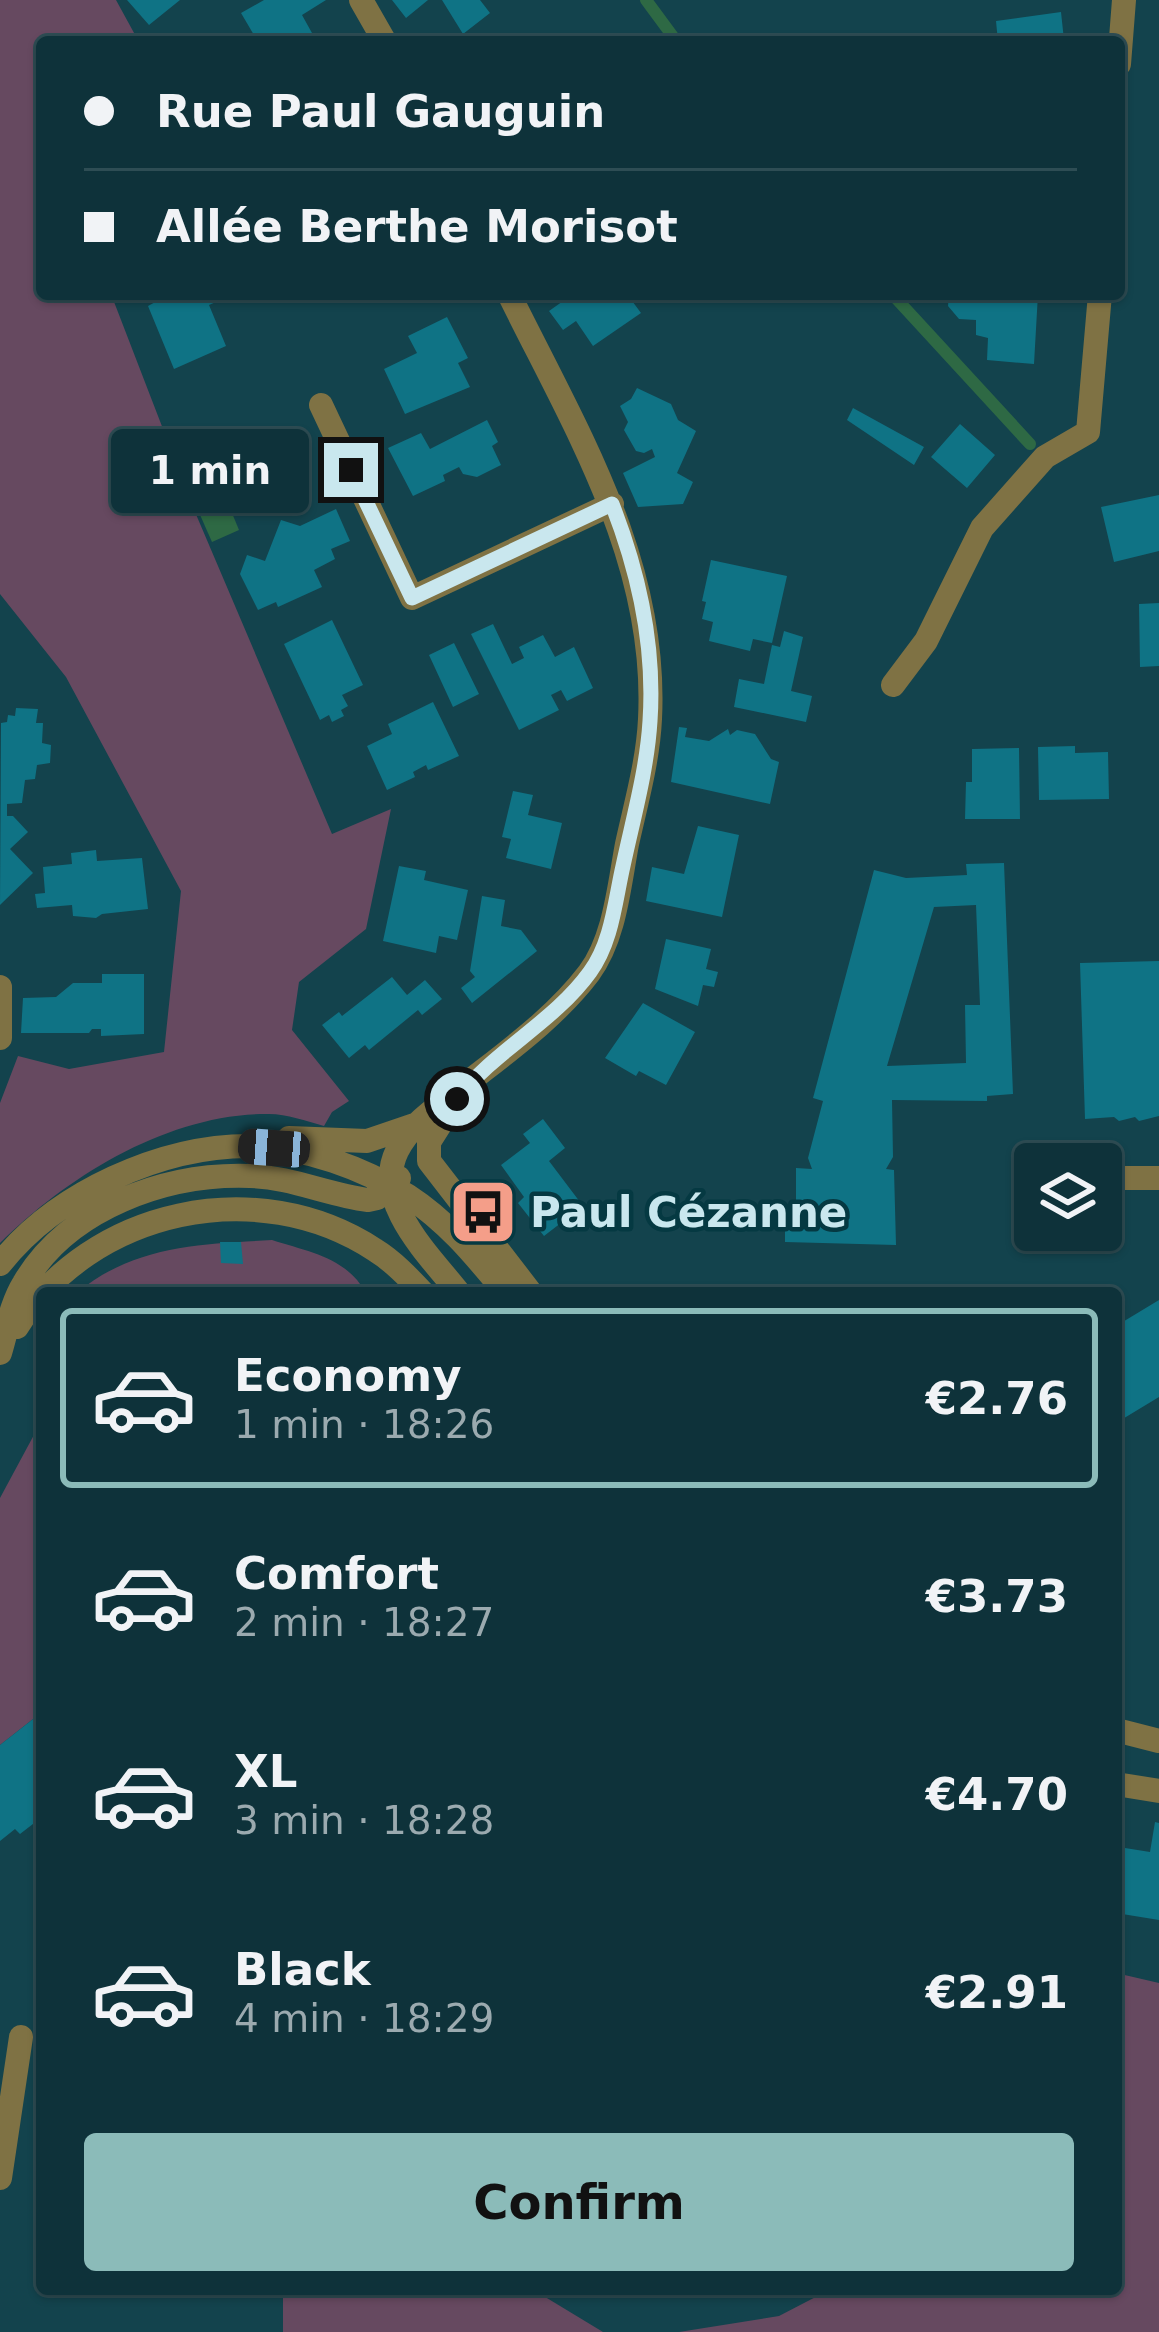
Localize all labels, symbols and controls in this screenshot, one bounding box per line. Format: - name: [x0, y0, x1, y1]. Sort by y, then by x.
- text: Rue Paul Gauguin: [156, 85, 605, 138]
- text: Allée Berthe Morisot: [156, 200, 678, 253]
- callout: 1 min: [111, 428, 309, 512]
- route end: [324, 443, 378, 497]
- text: 1 min: [149, 448, 271, 493]
- route start: [430, 1072, 484, 1126]
- car: [237, 1128, 311, 1168]
- map controls: [1014, 1143, 1122, 1251]
- button: layers: [1014, 1143, 1122, 1251]
- bus stop icon: Paul Cézanne: [448, 1177, 518, 1247]
- place label: Paul Cézanne: [530, 1188, 847, 1237]
- icon: car: [90, 1344, 198, 1452]
- text: Economy: [234, 1349, 462, 1402]
- text: €2.76: [926, 1372, 1068, 1425]
- text: 1 min · 18:26: [234, 1402, 494, 1447]
- icon: car: [90, 1542, 198, 1650]
- text: Comfort: [234, 1547, 439, 1600]
- text: €3.73: [926, 1570, 1068, 1623]
- text: 2 min · 18:27: [234, 1600, 494, 1645]
- icon: car: [90, 1740, 198, 1848]
- text: XL: [234, 1745, 297, 1798]
- text: €4.70: [926, 1768, 1068, 1821]
- text: 3 min · 18:28: [234, 1798, 494, 1843]
- icon: car: [90, 1938, 198, 2046]
- text: Black: [234, 1943, 371, 1996]
- text: €2.91: [926, 1966, 1068, 2019]
- text: 4 min · 18:29: [234, 1996, 494, 2041]
- button: Confirm: [84, 2133, 1074, 2271]

